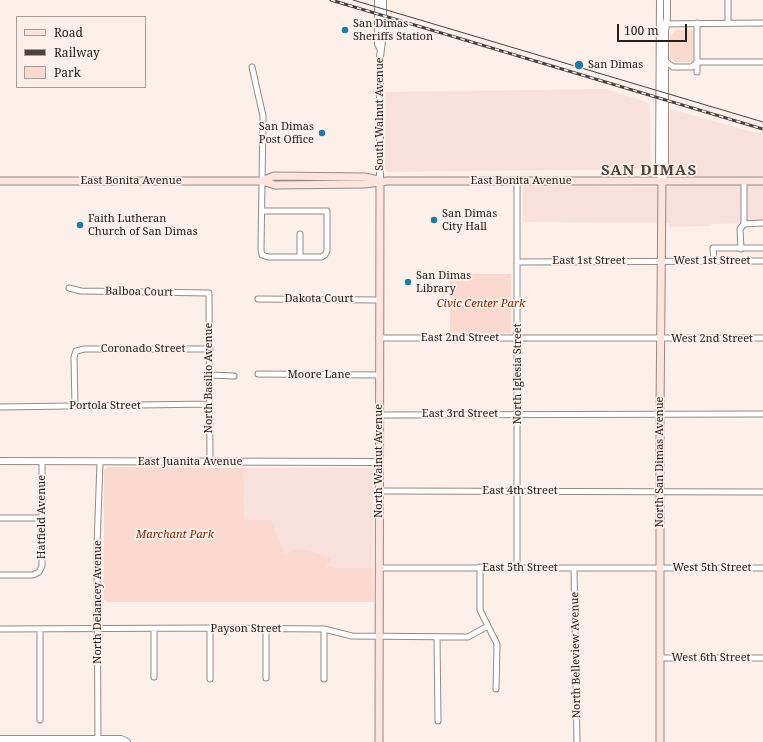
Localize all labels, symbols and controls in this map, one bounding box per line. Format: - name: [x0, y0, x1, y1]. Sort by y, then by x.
- legend: [16, 16, 146, 88]
- scale bar: [619, 16, 689, 42]
- place label: San Dimas Sheriffs Station: [353, 17, 433, 43]
- text: 100 m: [624, 22, 659, 39]
- text: Road: [54, 24, 83, 41]
- marker: San Dimas Sheriffs Station: [340, 25, 350, 35]
- text: Railway: [54, 44, 100, 61]
- street label: South Walnut Avenue: [373, 57, 387, 171]
- place label: San Dimas: [588, 58, 643, 72]
- marker: San Dimas: [573, 59, 585, 71]
- text: Park: [54, 64, 81, 81]
- place label: San Dimas Post Office: [259, 120, 314, 146]
- marker: San Dimas Post Office: [317, 128, 327, 138]
- district label: SAN DIMAS: [601, 162, 697, 180]
- street label: East Bonita Avenue: [80, 174, 182, 188]
- street label: East Bonita Avenue: [470, 174, 572, 188]
- place label: San Dimas City Hall: [442, 207, 497, 233]
- place label: Faith Lutheran Church of San Dimas: [88, 212, 198, 238]
- marker: San Dimas City Hall: [429, 215, 439, 225]
- marker: Faith Lutheran Church of San Dimas: [75, 220, 85, 230]
- street label: East 1st Street: [552, 254, 626, 268]
- street label: West 1st Street: [674, 254, 750, 268]
- place label: San Dimas Library: [416, 269, 471, 295]
- marker: San Dimas Library: [403, 277, 413, 287]
- street label: Balboa Court: [105, 285, 173, 299]
- street label: Dakota Court: [285, 292, 353, 306]
- park label: Civic Center Park: [437, 297, 525, 311]
- street label: North Basilio Avenue: [202, 323, 216, 433]
- street label: North Iglesia Street: [511, 323, 525, 425]
- street label: East 2nd Street: [421, 331, 499, 345]
- street label: West 2nd Street: [671, 332, 753, 346]
- street label: Coronado Street: [101, 342, 185, 356]
- street label: Moore Lane: [288, 368, 350, 382]
- street label: North San Dimas Avenue: [653, 396, 667, 528]
- street label: Portola Street: [69, 399, 141, 413]
- street label: North Walnut Avenue: [372, 404, 386, 518]
- street label: East 3rd Street: [422, 407, 498, 421]
- street label: East Juanita Avenue: [138, 455, 242, 469]
- street label: Hatfield Avenue: [35, 475, 49, 559]
- street label: East 4th Street: [482, 484, 558, 498]
- park label: Marchant Park: [136, 528, 214, 542]
- street label: North Delancey Avenue: [91, 540, 105, 664]
- street label: East 5th Street: [482, 561, 558, 575]
- street label: West 5th Street: [673, 561, 751, 575]
- street label: North Belleview Avenue: [568, 591, 584, 719]
- street label: Payson Street: [211, 622, 281, 636]
- street label: West 6th Street: [672, 651, 750, 665]

